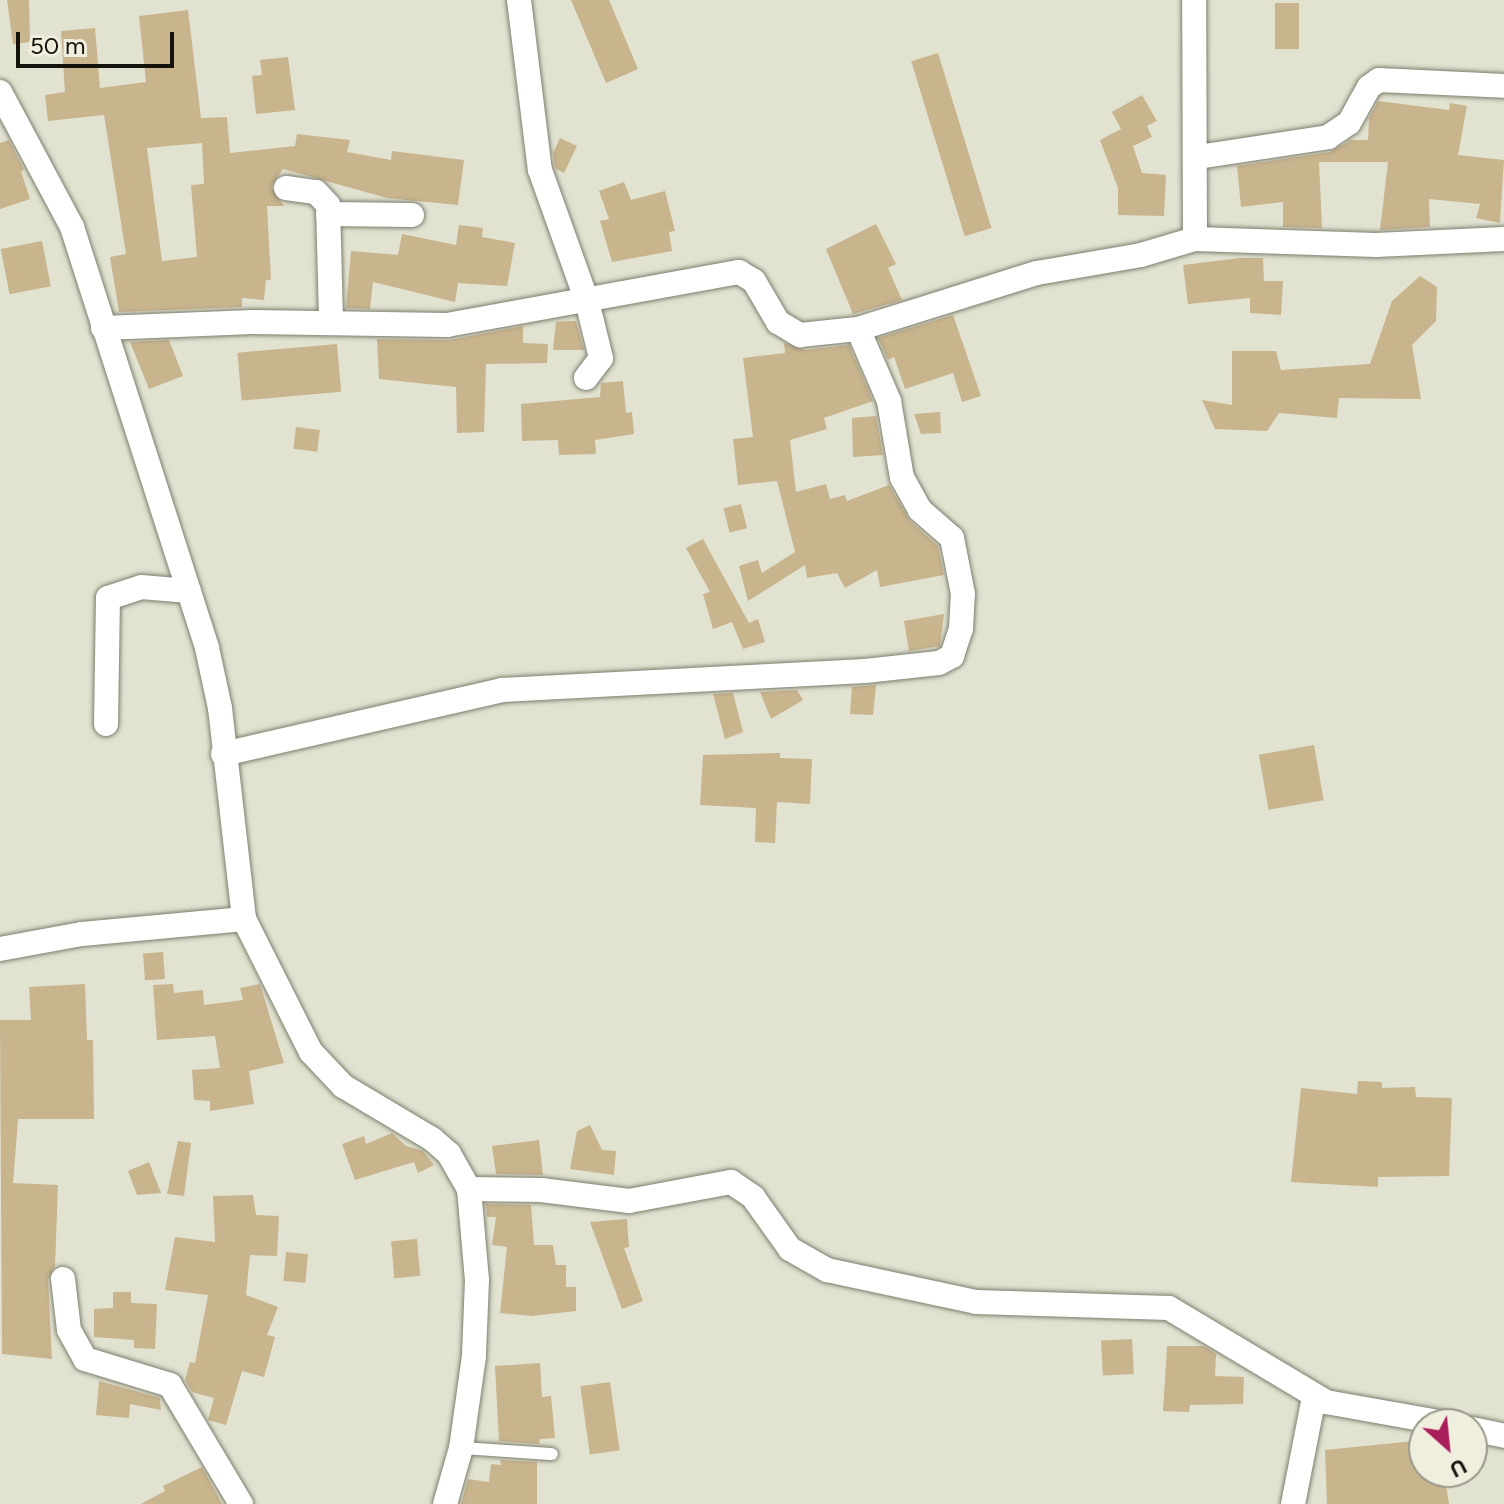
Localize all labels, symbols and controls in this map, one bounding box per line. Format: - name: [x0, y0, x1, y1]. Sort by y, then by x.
- scale bar: [20, 16, 178, 66]
- text: 50 m: [30, 31, 86, 60]
- north arrow: [1408, 1408, 1488, 1488]
- text: U: [1445, 1453, 1471, 1484]

